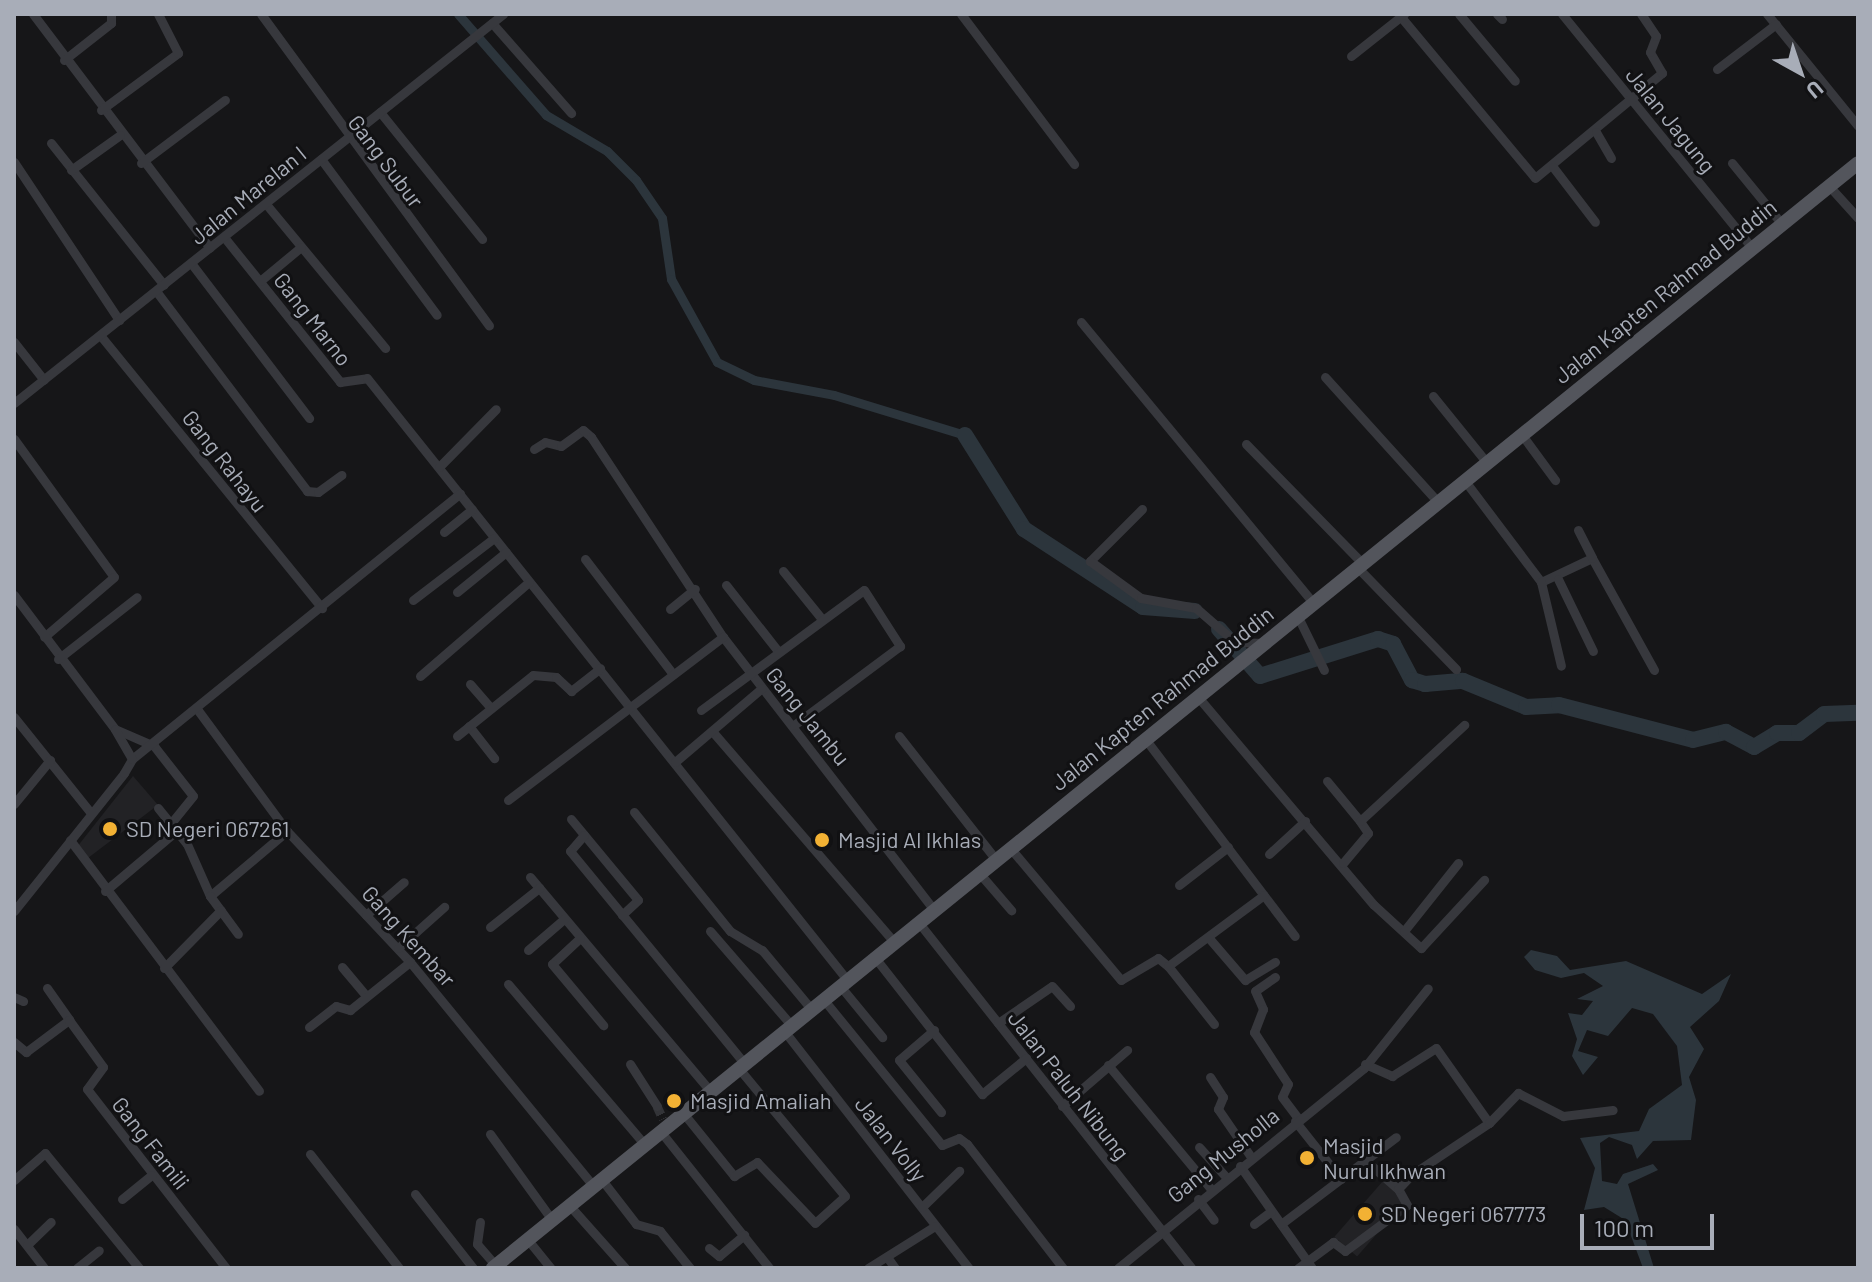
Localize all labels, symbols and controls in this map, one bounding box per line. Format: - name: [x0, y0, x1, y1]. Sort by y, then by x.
- north arrow: [1760, 32, 1840, 112]
- street label: Jalan Jagung: [1621, 62, 1721, 178]
- text: U: [1802, 76, 1829, 105]
- street label: Gang Subur: [343, 110, 429, 212]
- street label: Jalan Marelan I: [185, 140, 311, 250]
- street label: Jalan Kapten Rahmad Buddin: [1549, 193, 1781, 389]
- street label: Gang Marno: [268, 267, 358, 371]
- street label: Gang Rahayu: [177, 405, 273, 517]
- street label: Jalan Kapten Rahmad Buddin: [1046, 600, 1278, 796]
- street label: Gang Jambu: [760, 662, 856, 770]
- place label: SD Negeri 067261: [126, 816, 290, 842]
- marker: SD Negeri 067261: [101, 820, 119, 838]
- place label: Masjid Al Ikhlas: [838, 827, 981, 853]
- marker: Masjid Al Ikhlas: [813, 831, 831, 849]
- street label: Gang Kembar: [357, 880, 461, 992]
- street label: Jalan Paluh Nibung: [1003, 1005, 1135, 1165]
- place label: Masjid Amaliah: [690, 1088, 832, 1114]
- street label: Gang Famili: [107, 1091, 195, 1195]
- street label: Jalan Volly: [850, 1091, 932, 1187]
- marker: Masjid Amaliah: [665, 1092, 683, 1110]
- street label: Gang Musholla: [1162, 1102, 1284, 1208]
- place label: Masjid Nurul Ikhwan: [1323, 1132, 1446, 1184]
- marker: Masjid Nurul Ikhwan: [1298, 1149, 1316, 1167]
- scale bar: [1584, 1198, 1718, 1248]
- place label: SD Negeri 067773: [1381, 1201, 1546, 1227]
- marker: SD Negeri 067773: [1356, 1205, 1374, 1223]
- text: 100 m: [1594, 1213, 1654, 1242]

